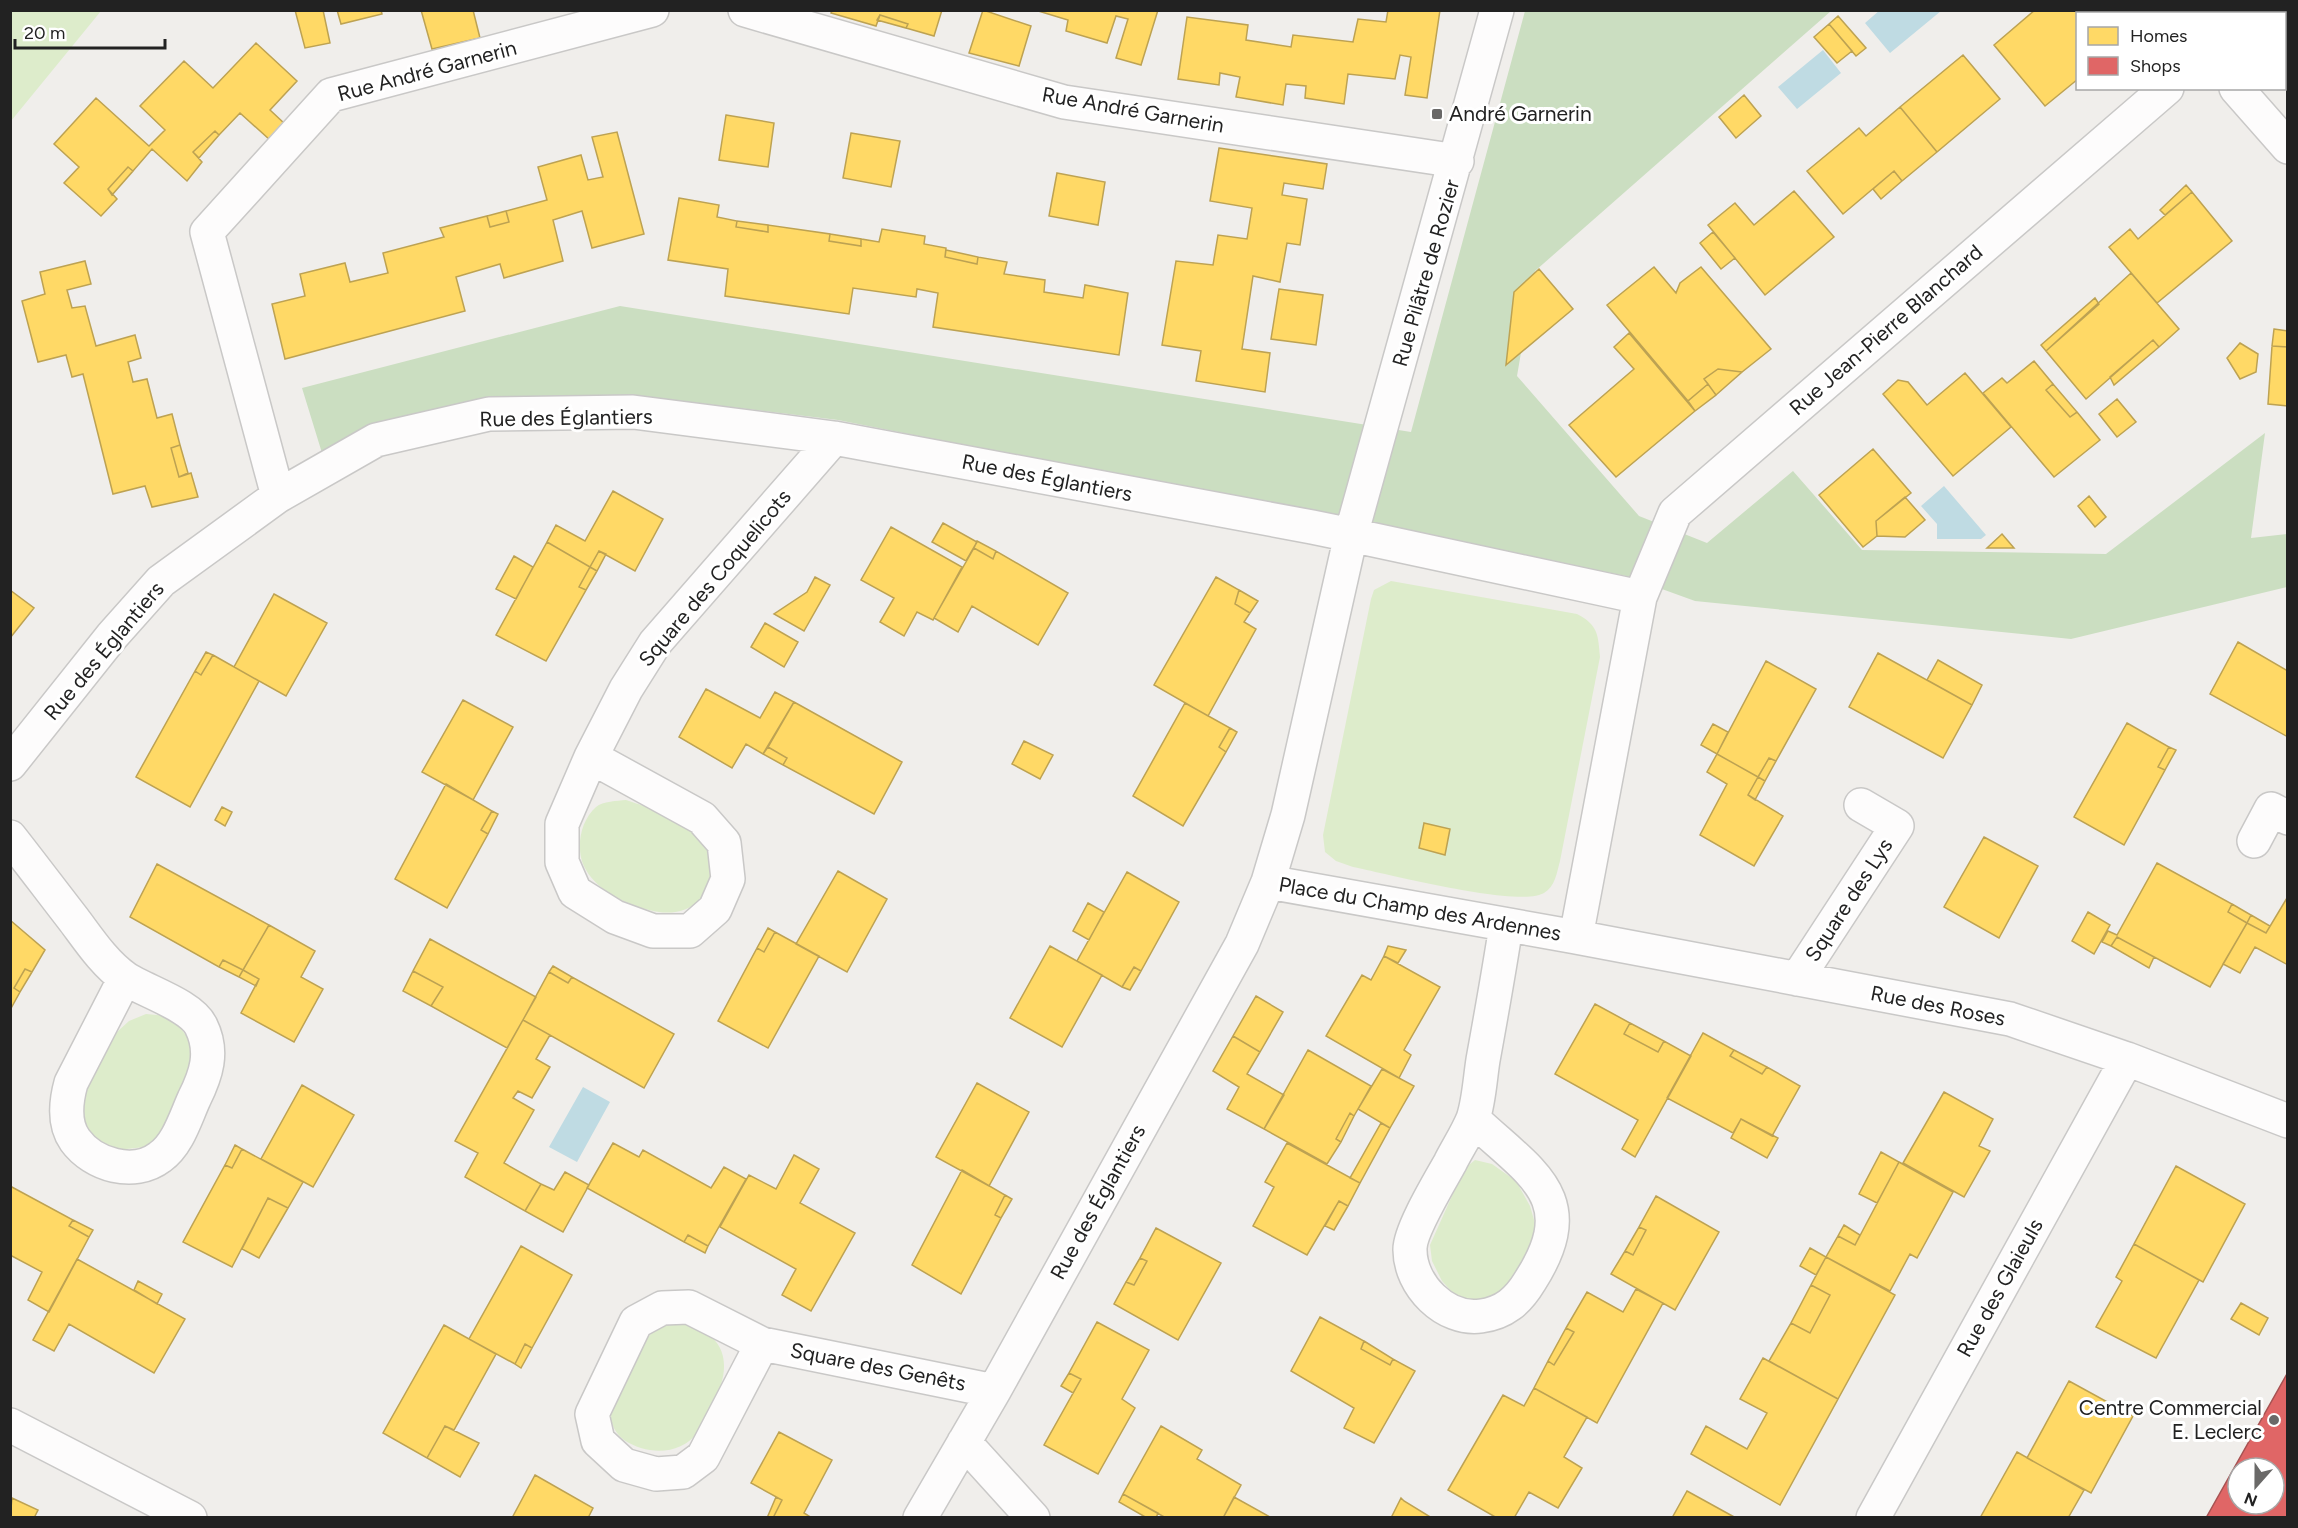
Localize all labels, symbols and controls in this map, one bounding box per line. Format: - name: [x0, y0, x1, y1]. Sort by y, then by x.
- scale bar: [15, 12, 165, 50]
- legend: [2076, 12, 2286, 90]
- text: 20 m: [24, 22, 65, 44]
- text: Homes: [2130, 25, 2188, 47]
- street label: Rue André Garnerin: [335, 35, 519, 106]
- text: Shops: [2130, 55, 2181, 77]
- street label: Rue André Garnerin: [1040, 81, 1226, 138]
- place label: André Garnerin: [1449, 101, 1592, 126]
- marker: André Garnerin: [1430, 107, 1444, 121]
- street label: Rue Pilâtre de Rozier: [1387, 176, 1464, 369]
- street label: Rue Jean-Pierre Blanchard: [1784, 239, 1987, 420]
- street label: Rue des Églantiers: [479, 403, 653, 432]
- street label: Rue des Églantiers: [960, 449, 1135, 506]
- street label: Square des Coquelicots: [633, 484, 796, 671]
- street label: Rue des Églantiers: [38, 576, 169, 725]
- street label: Square des Lys: [1800, 834, 1898, 966]
- street label: Place du Champ des Ardennes: [1277, 871, 1563, 946]
- street label: Rue des Roses: [1869, 980, 2008, 1031]
- street label: Rue des Églantiers: [1045, 1120, 1150, 1284]
- street label: Rue des Glaieuls: [1951, 1214, 2048, 1361]
- street label: Square des Genêts: [788, 1337, 968, 1396]
- place label: Centre Commercial E. Leclerc: [2079, 1395, 2262, 1444]
- marker: Centre Commercial E. Leclerc: [2267, 1413, 2281, 1427]
- north arrow: [2226, 1456, 2286, 1516]
- text: N: [2242, 1488, 2260, 1511]

